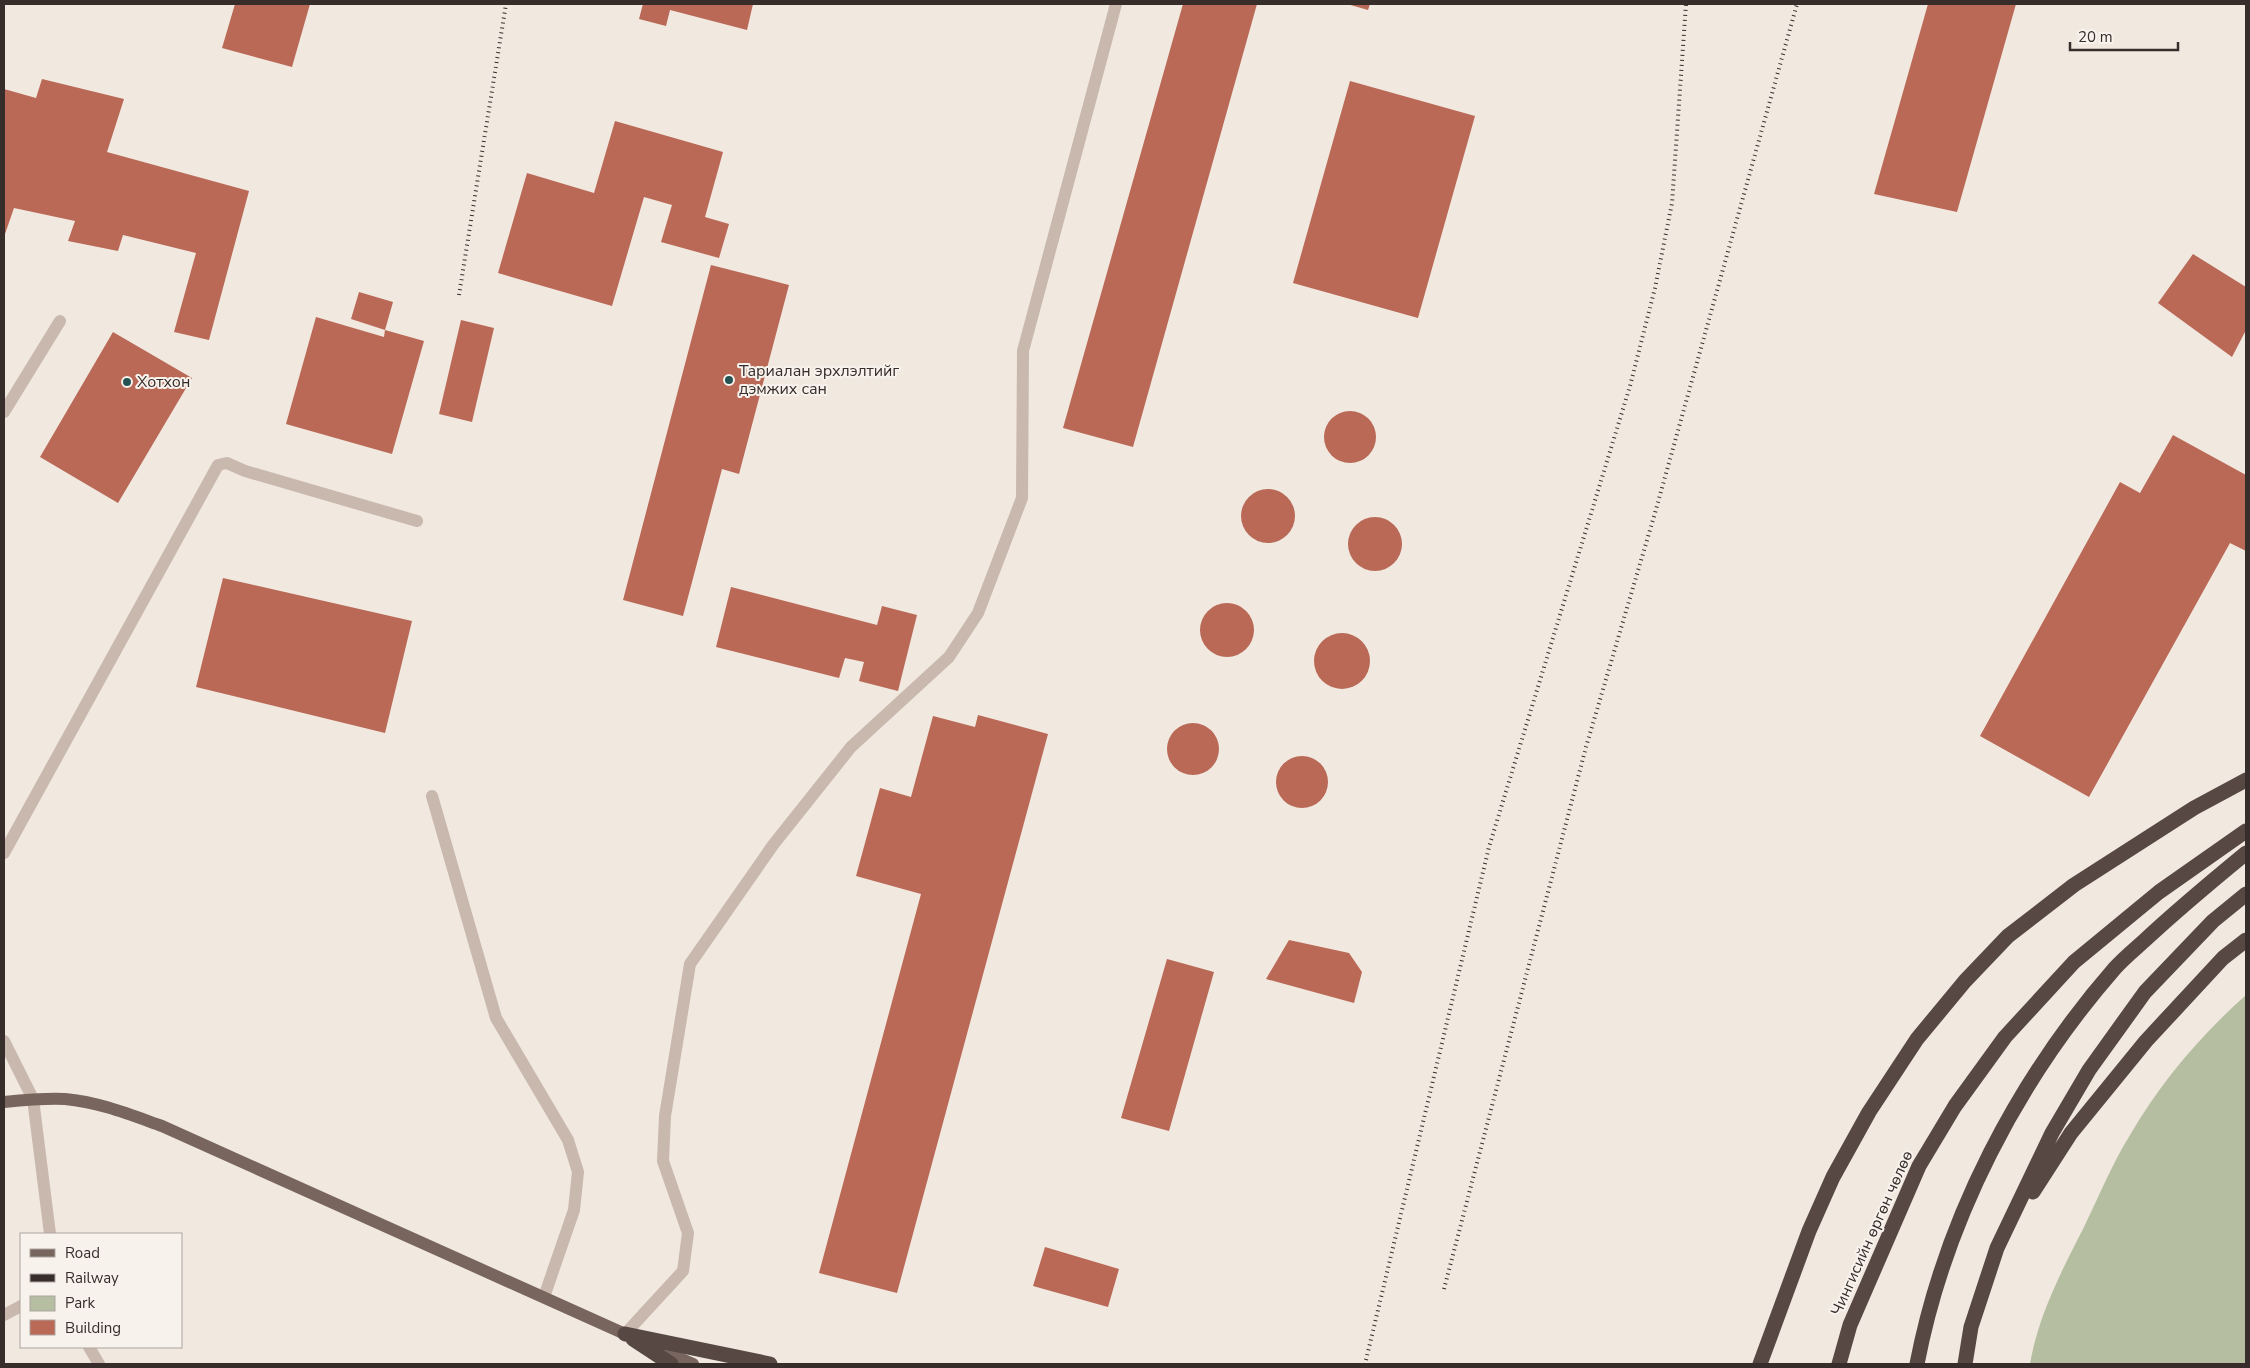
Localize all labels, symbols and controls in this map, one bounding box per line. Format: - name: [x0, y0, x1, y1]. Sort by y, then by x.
- scale bar: [2070, 20, 2178, 52]
- text: 20 m: [2078, 27, 2113, 47]
- place label: Тариалан эрхлэлтийг дэмжих сан: [739, 360, 899, 400]
- place label: Хотхон: [137, 371, 190, 393]
- marker: Тариалан эрхлэлтийг дэмжих сан: [723, 374, 735, 386]
- marker: Хотхон: [121, 376, 133, 388]
- street label: Чингисийн өргөн чөлөө: [1826, 1147, 1918, 1319]
- legend: [20, 1233, 182, 1348]
- text: Road: [65, 1243, 100, 1263]
- text: Railway: [65, 1268, 119, 1288]
- text: Park: [65, 1293, 95, 1313]
- text: Building: [65, 1318, 121, 1338]

